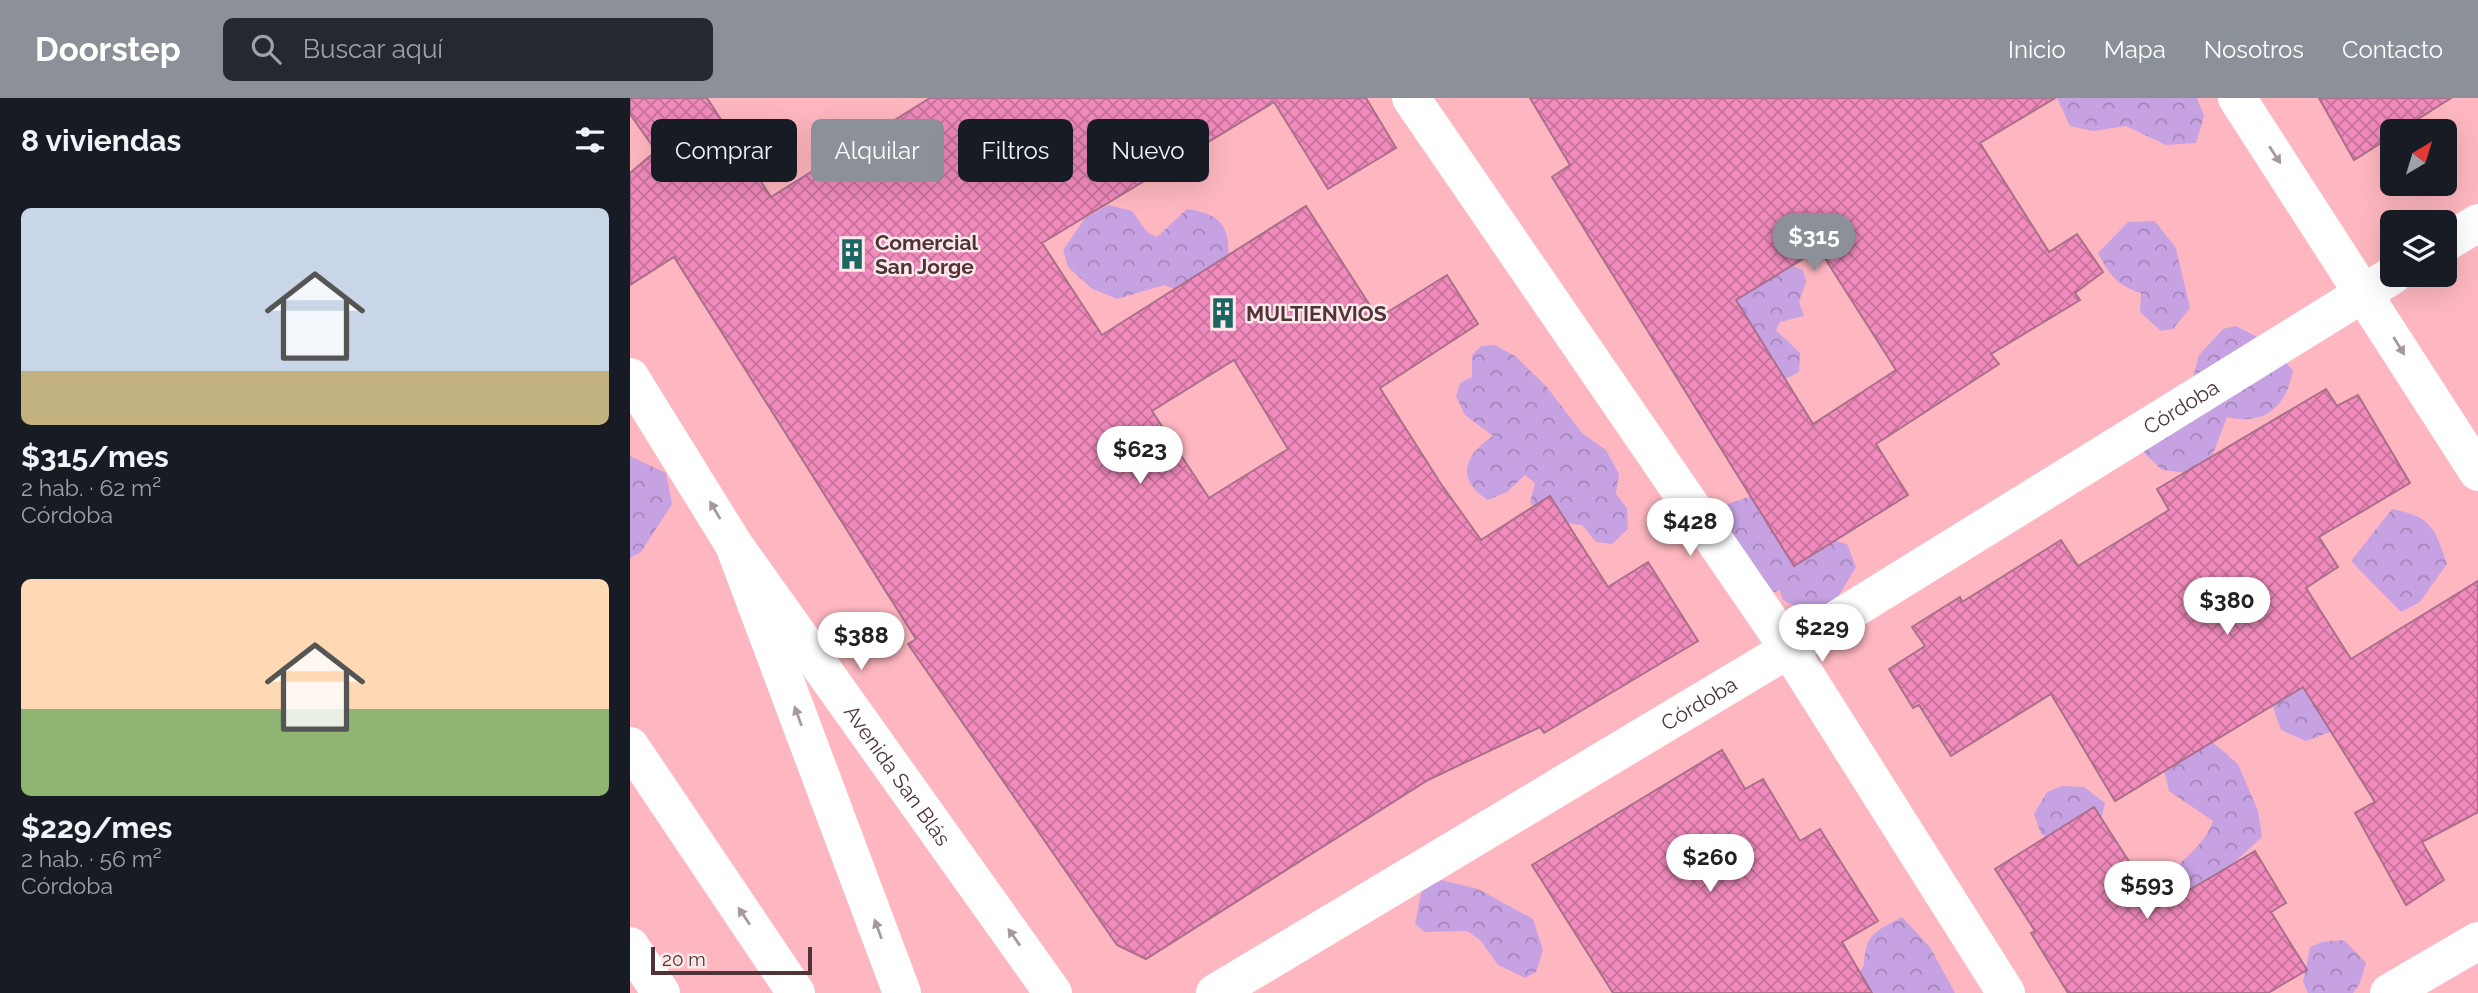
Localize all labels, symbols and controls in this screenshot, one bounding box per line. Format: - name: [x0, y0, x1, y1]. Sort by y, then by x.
- search box: [223, 18, 713, 81]
- text: Doorstep: [35, 30, 181, 69]
- icon: search: [247, 30, 285, 68]
- text: Buscar aquí: [303, 34, 443, 64]
- text: Inicio: [2008, 35, 2066, 64]
- text: Mapa: [2104, 35, 2166, 64]
- text: Nosotros: [2204, 35, 2304, 64]
- text: Contacto: [2342, 35, 2443, 64]
- chip: Comprar: [651, 119, 797, 182]
- chip: Alquilar: [811, 119, 944, 182]
- chip: Filtros: [958, 119, 1073, 182]
- chip: Nuevo: [1087, 119, 1209, 182]
- north arrow: [2380, 119, 2457, 196]
- map controls: [2380, 119, 2457, 287]
- icon: filters: [571, 121, 609, 159]
- text: 8 viviendas: [21, 123, 181, 158]
- one-way arrow: [2268, 145, 2281, 165]
- button: layers: [2380, 210, 2457, 287]
- pin: $315: [1773, 214, 1855, 273]
- text: $315: [1788, 222, 1840, 249]
- place label: Comercial San Jorge: [875, 230, 978, 279]
- building icon: Comercial San Jorge: [835, 237, 869, 271]
- icon: home: [252, 253, 378, 379]
- building icon: MULTIENVIOS: [1206, 296, 1240, 330]
- place label: MULTIENVIOS: [1246, 301, 1387, 326]
- one-way arrow: [2392, 336, 2405, 355]
- street label: Córdoba: [2139, 374, 2223, 439]
- pin: $623: [1099, 426, 1181, 486]
- text: $623: [1113, 435, 1167, 462]
- text: $315/mes: [21, 439, 169, 474]
- text: 2 hab. · 62 m²: [21, 474, 161, 501]
- pin: $428: [1649, 498, 1731, 558]
- text: Córdoba: [21, 501, 113, 528]
- one-way arrow: [708, 501, 721, 520]
- text: $428: [1663, 507, 1717, 534]
- pin: $380: [2186, 578, 2268, 637]
- text: $380: [2199, 586, 2255, 613]
- pin: $229: [1781, 604, 1863, 664]
- pin: $388: [820, 612, 902, 672]
- text: $229: [1795, 613, 1849, 640]
- text: $388: [833, 621, 889, 648]
- icon: home: [252, 624, 378, 750]
- street label: Córdoba: [1656, 671, 1741, 735]
- street label: Avenida San Blás: [839, 700, 956, 850]
- one-way arrow: [792, 706, 803, 727]
- text: $229/mes: [21, 810, 172, 845]
- pin: $260: [1669, 834, 1751, 894]
- text: $260: [1682, 843, 1738, 870]
- text: 2 hab. · 56 m²: [21, 845, 162, 872]
- pin: $593: [2106, 862, 2188, 921]
- text: $593: [2120, 870, 2174, 897]
- text: Córdoba: [21, 872, 113, 899]
- one-way arrow: [737, 907, 751, 925]
- one-way arrow: [872, 919, 883, 940]
- one-way arrow: [1007, 928, 1021, 946]
- scale bar: [651, 944, 812, 976]
- text: 20 m: [662, 948, 706, 970]

